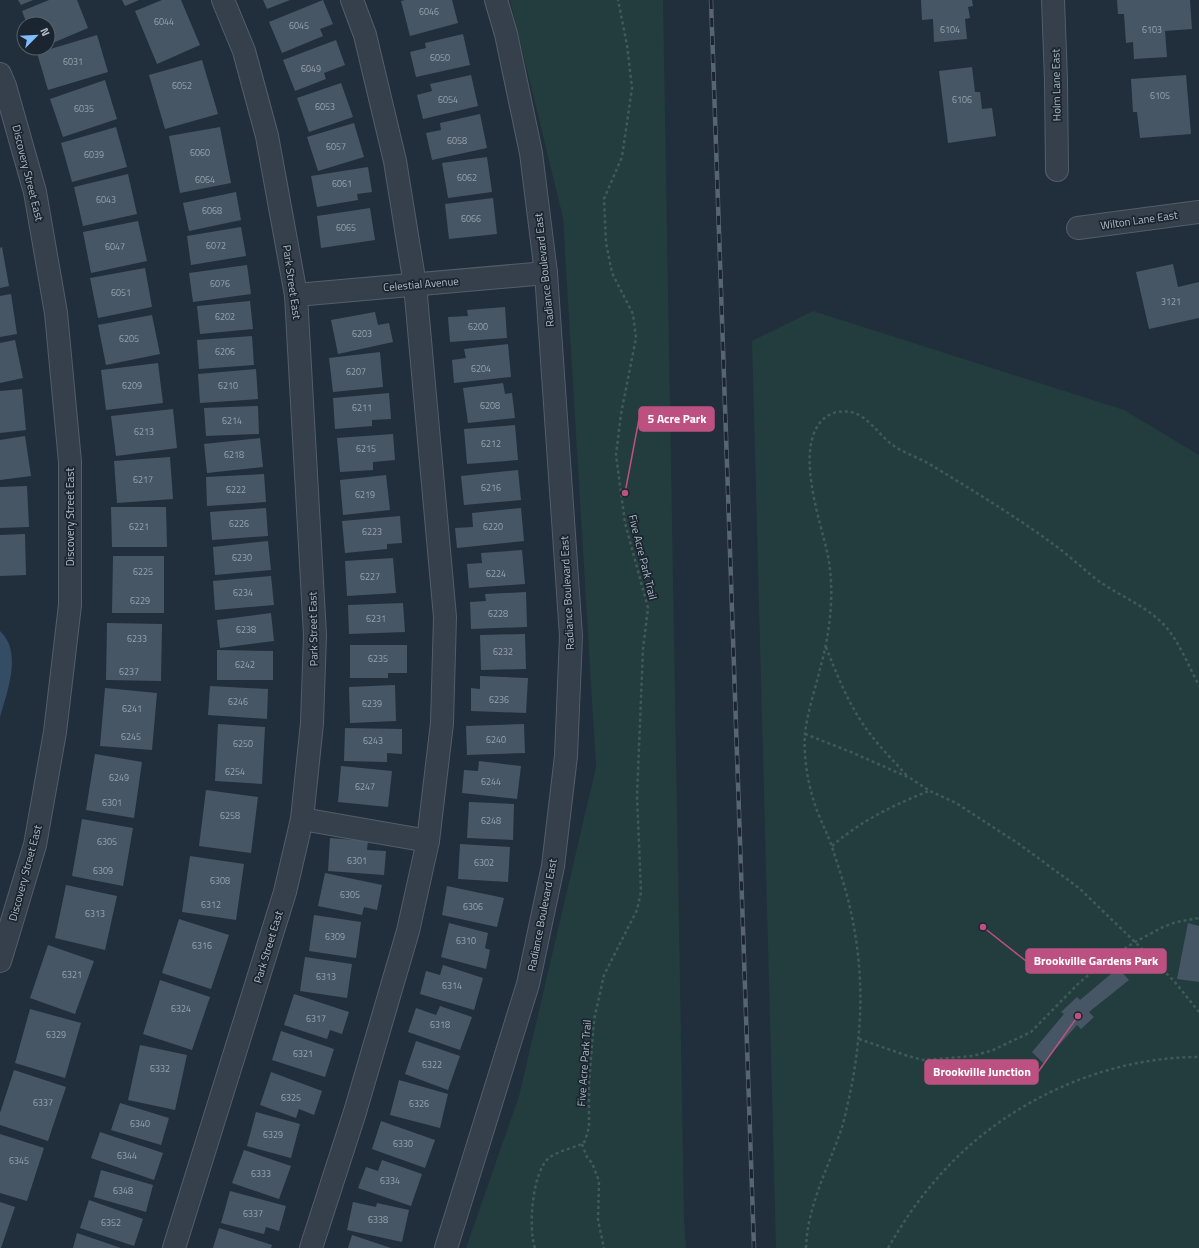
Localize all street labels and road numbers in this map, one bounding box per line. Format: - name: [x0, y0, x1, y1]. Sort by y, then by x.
- street label: Holm Lane East: [1047, 48, 1065, 121]
- street label: Discovery Street East: [8, 123, 48, 223]
- street label: Wilton Lane East: [1099, 207, 1179, 233]
- street label: Radiance Boulevard East: [530, 212, 558, 328]
- street label: Park Street East: [279, 244, 305, 320]
- street label: Celestial Avenue: [383, 273, 460, 295]
- street label: Discovery Street East: [62, 468, 78, 566]
- street label: Five Acre Park Trail: [625, 513, 661, 601]
- street label: Radiance Boulevard East: [556, 535, 578, 650]
- street label: Park Street East: [304, 591, 322, 667]
- street label: Discovery Street East: [4, 823, 46, 923]
- street label: Radiance Boulevard East: [523, 857, 561, 973]
- street label: Park Street East: [249, 909, 287, 985]
- street label: Five Acre Park Trail: [573, 1019, 595, 1107]

